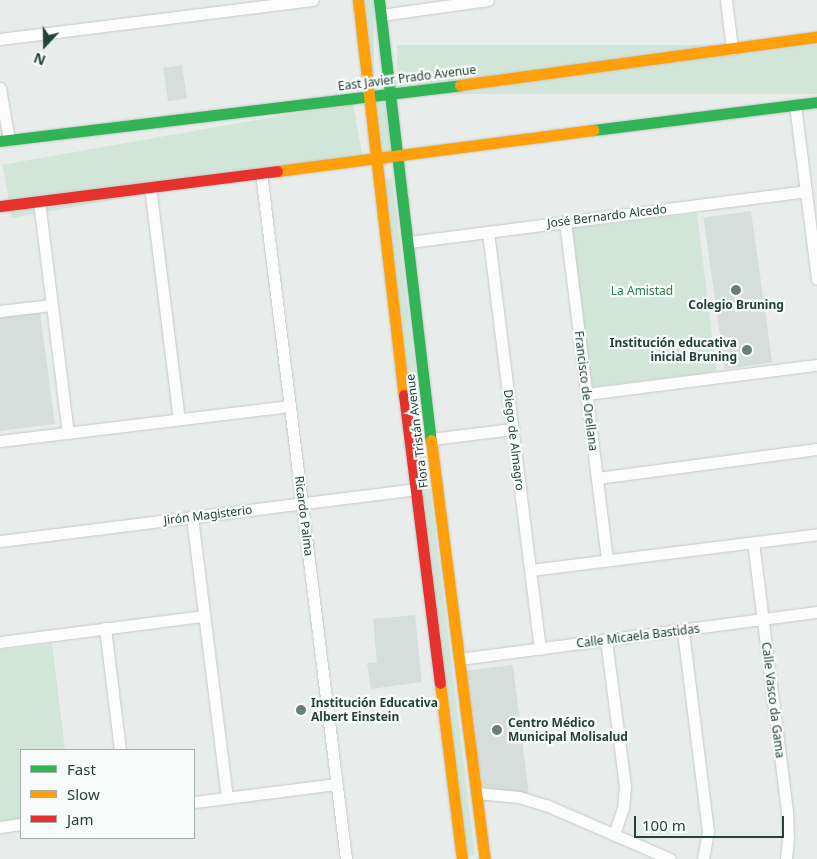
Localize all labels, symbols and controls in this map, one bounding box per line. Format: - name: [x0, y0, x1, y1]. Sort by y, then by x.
- north arrow: [20, 20, 70, 70]
- text: N: [31, 49, 48, 70]
- street label: East Javier Prado Avenue: [337, 62, 477, 94]
- street label: José Bernardo Alcedo: [546, 202, 668, 230]
- park label: La Amistad: [611, 284, 673, 298]
- marker: Colegio Bruning: [730, 284, 742, 296]
- place label: Colegio Bruning: [688, 298, 784, 312]
- street label: Francisco de Orellana: [571, 330, 601, 452]
- place label: Institución educativa inicial Bruning: [610, 336, 737, 364]
- marker: Institución educativa inicial Bruning: [741, 344, 753, 356]
- street label: Flora Tristán Avenue: [403, 373, 431, 489]
- street label: Diego de Almagro: [501, 389, 527, 491]
- street label: Ricardo Palma: [292, 475, 316, 557]
- street label: Jirón Magisterio: [163, 502, 253, 528]
- street label: Calle Micaela Bastidas: [576, 621, 700, 651]
- street label: Calle Vasco da Gama: [759, 641, 787, 759]
- place label: Institución Educativa Albert Einstein: [311, 696, 438, 724]
- marker: Institución Educativa Albert Einstein: [295, 704, 307, 716]
- place label: Centro Médico Municipal Molisalud: [508, 716, 628, 744]
- marker: Centro Médico Municipal Molisalud: [490, 723, 504, 737]
- legend: [20, 749, 195, 839]
- text: Fast: [67, 759, 96, 779]
- text: Slow: [67, 784, 100, 804]
- scale bar: [637, 806, 787, 838]
- text: Jam: [67, 809, 94, 829]
- text: 100 m: [642, 815, 686, 835]

